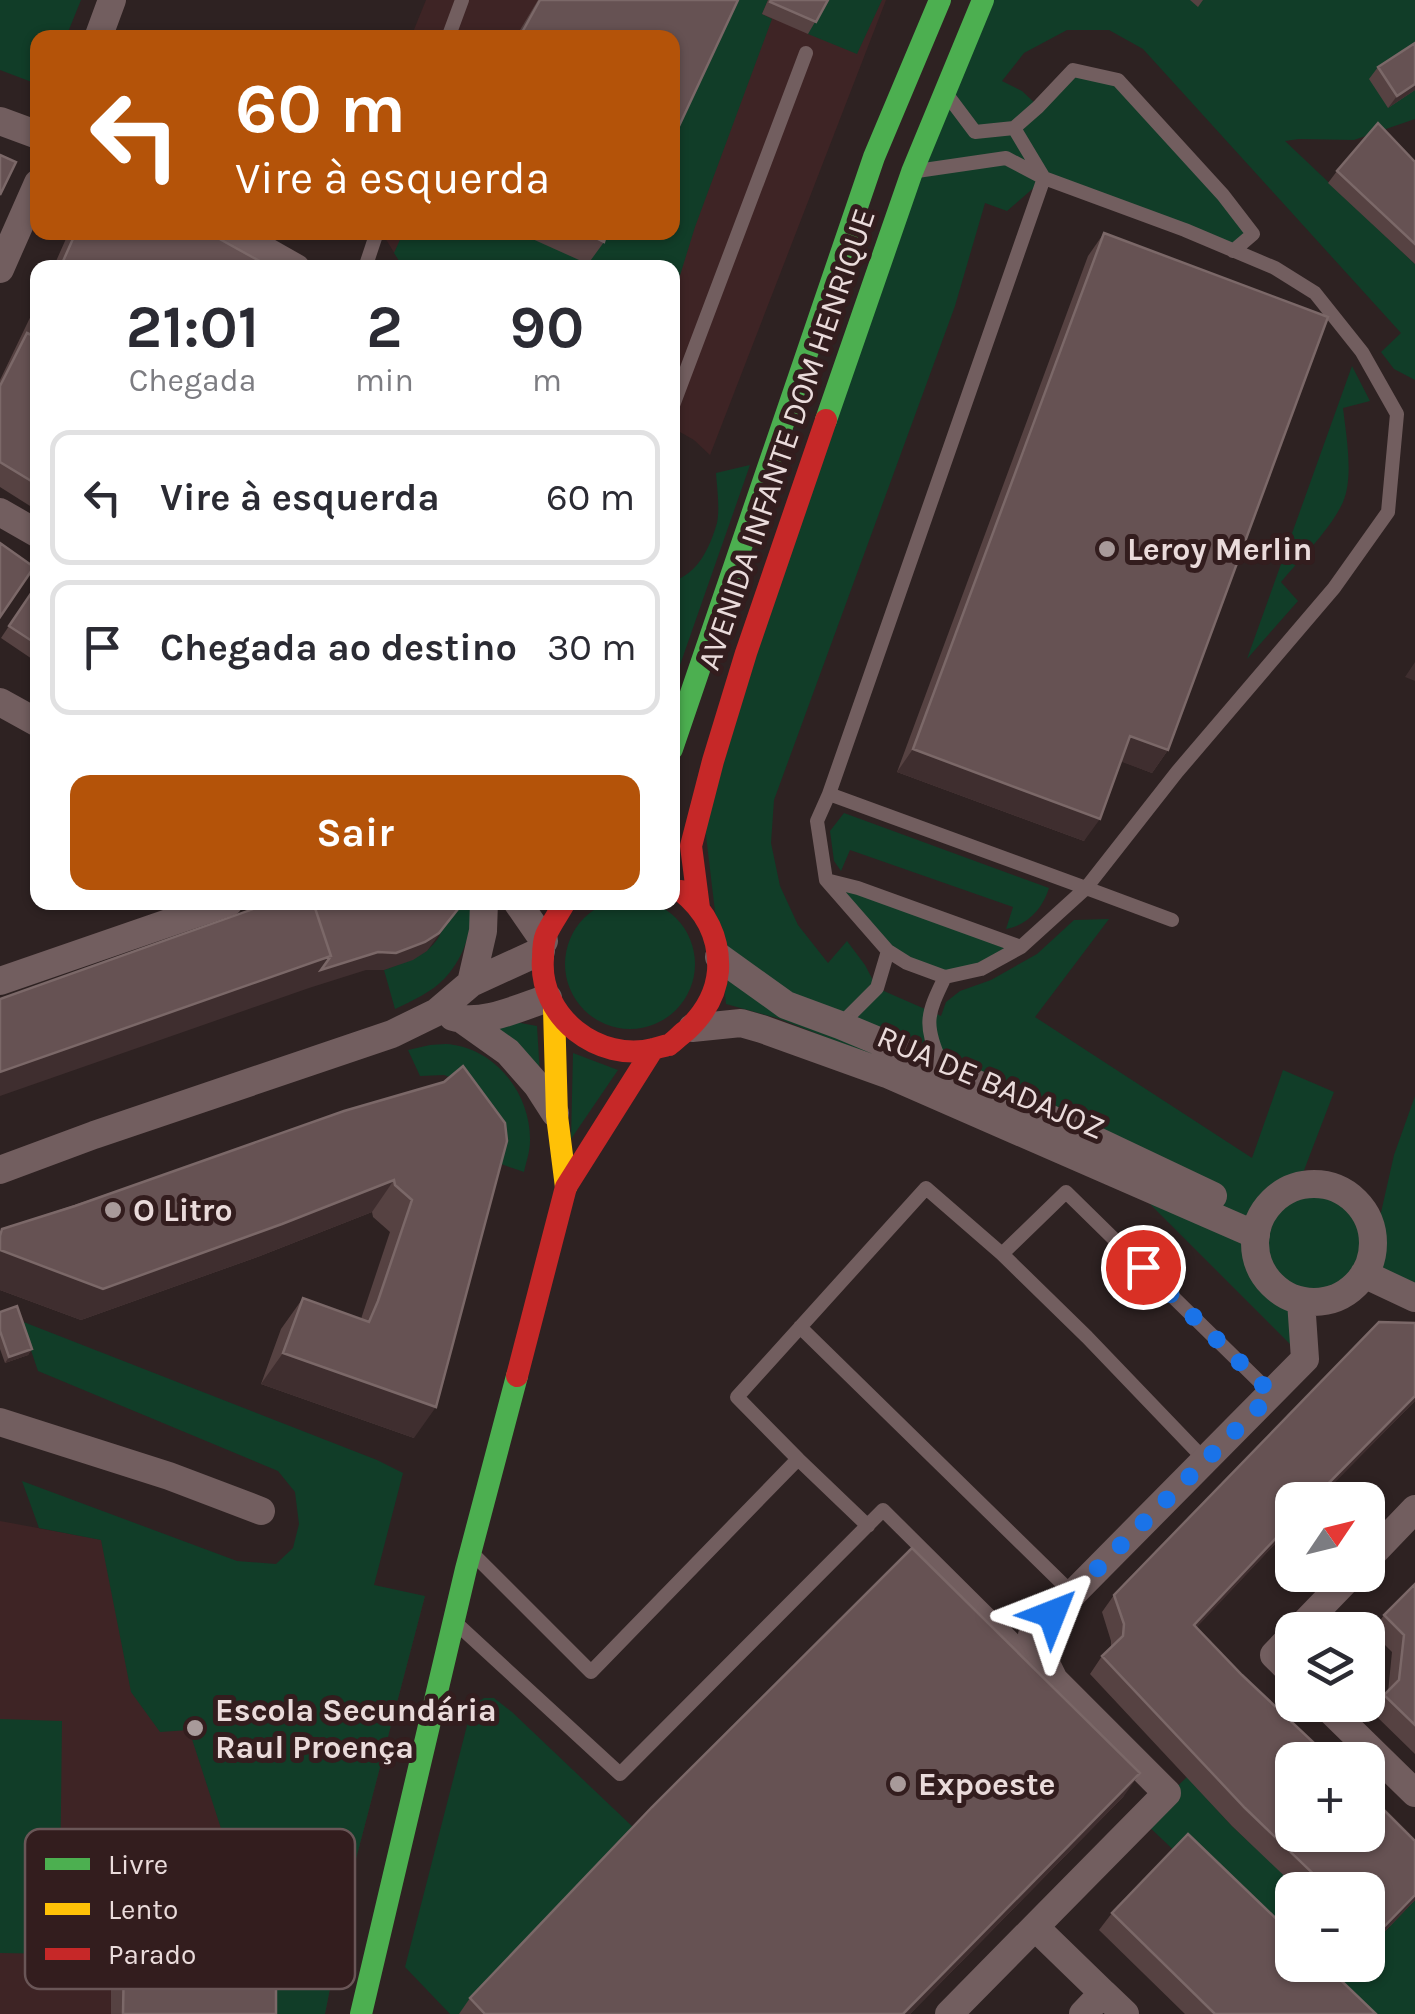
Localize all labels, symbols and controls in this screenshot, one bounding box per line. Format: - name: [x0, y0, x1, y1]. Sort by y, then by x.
- text: 60 m: [235, 68, 406, 150]
- icon: left: [70, 70, 200, 200]
- text: Vire à esquerda: [235, 152, 550, 204]
- street label: AVENIDA INFANTE DOM HENRIQUE: [690, 204, 883, 675]
- text: 21:01: [126, 292, 259, 362]
- text: 2: [366, 292, 402, 362]
- text: 90: [510, 292, 584, 362]
- text: Chegada: [129, 362, 256, 399]
- text: min: [355, 362, 414, 399]
- text: m: [532, 362, 562, 399]
- icon: left: [75, 470, 130, 525]
- text: Vire à esquerda: [160, 475, 440, 520]
- text: 60 m: [546, 475, 635, 520]
- place label: Leroy Merlin: [1127, 531, 1312, 568]
- marker: Leroy Merlin: [1096, 538, 1118, 560]
- icon: arrive: [75, 620, 130, 675]
- text: Chegada ao destino: [160, 625, 517, 670]
- text: 30 m: [547, 625, 637, 670]
- button: Sair: [70, 775, 640, 890]
- street label: RUA DE BADAJOZ: [872, 1018, 1110, 1147]
- place label: O Litro: [133, 1192, 233, 1229]
- marker: O Litro: [102, 1199, 124, 1221]
- pin: [1101, 1225, 1186, 1310]
- icon: arrive: [1116, 1240, 1171, 1295]
- north arrow: [1275, 1482, 1385, 1592]
- map controls: [1275, 1482, 1385, 1982]
- position arrow: [1000, 1562, 1104, 1666]
- button: layers: [1275, 1612, 1385, 1722]
- place label: Escola Secundária Raul Proença: [215, 1692, 497, 1766]
- marker: Escola Secundária Raul Proença: [184, 1717, 206, 1739]
- button: +: [1275, 1742, 1385, 1852]
- place label: Expoeste: [918, 1766, 1056, 1803]
- marker: Expoeste: [887, 1773, 909, 1795]
- legend: [25, 1829, 355, 1989]
- text: Livre: [108, 1848, 168, 1881]
- button: −: [1275, 1872, 1385, 1982]
- text: Lento: [108, 1893, 178, 1926]
- text: Parado: [108, 1938, 196, 1971]

